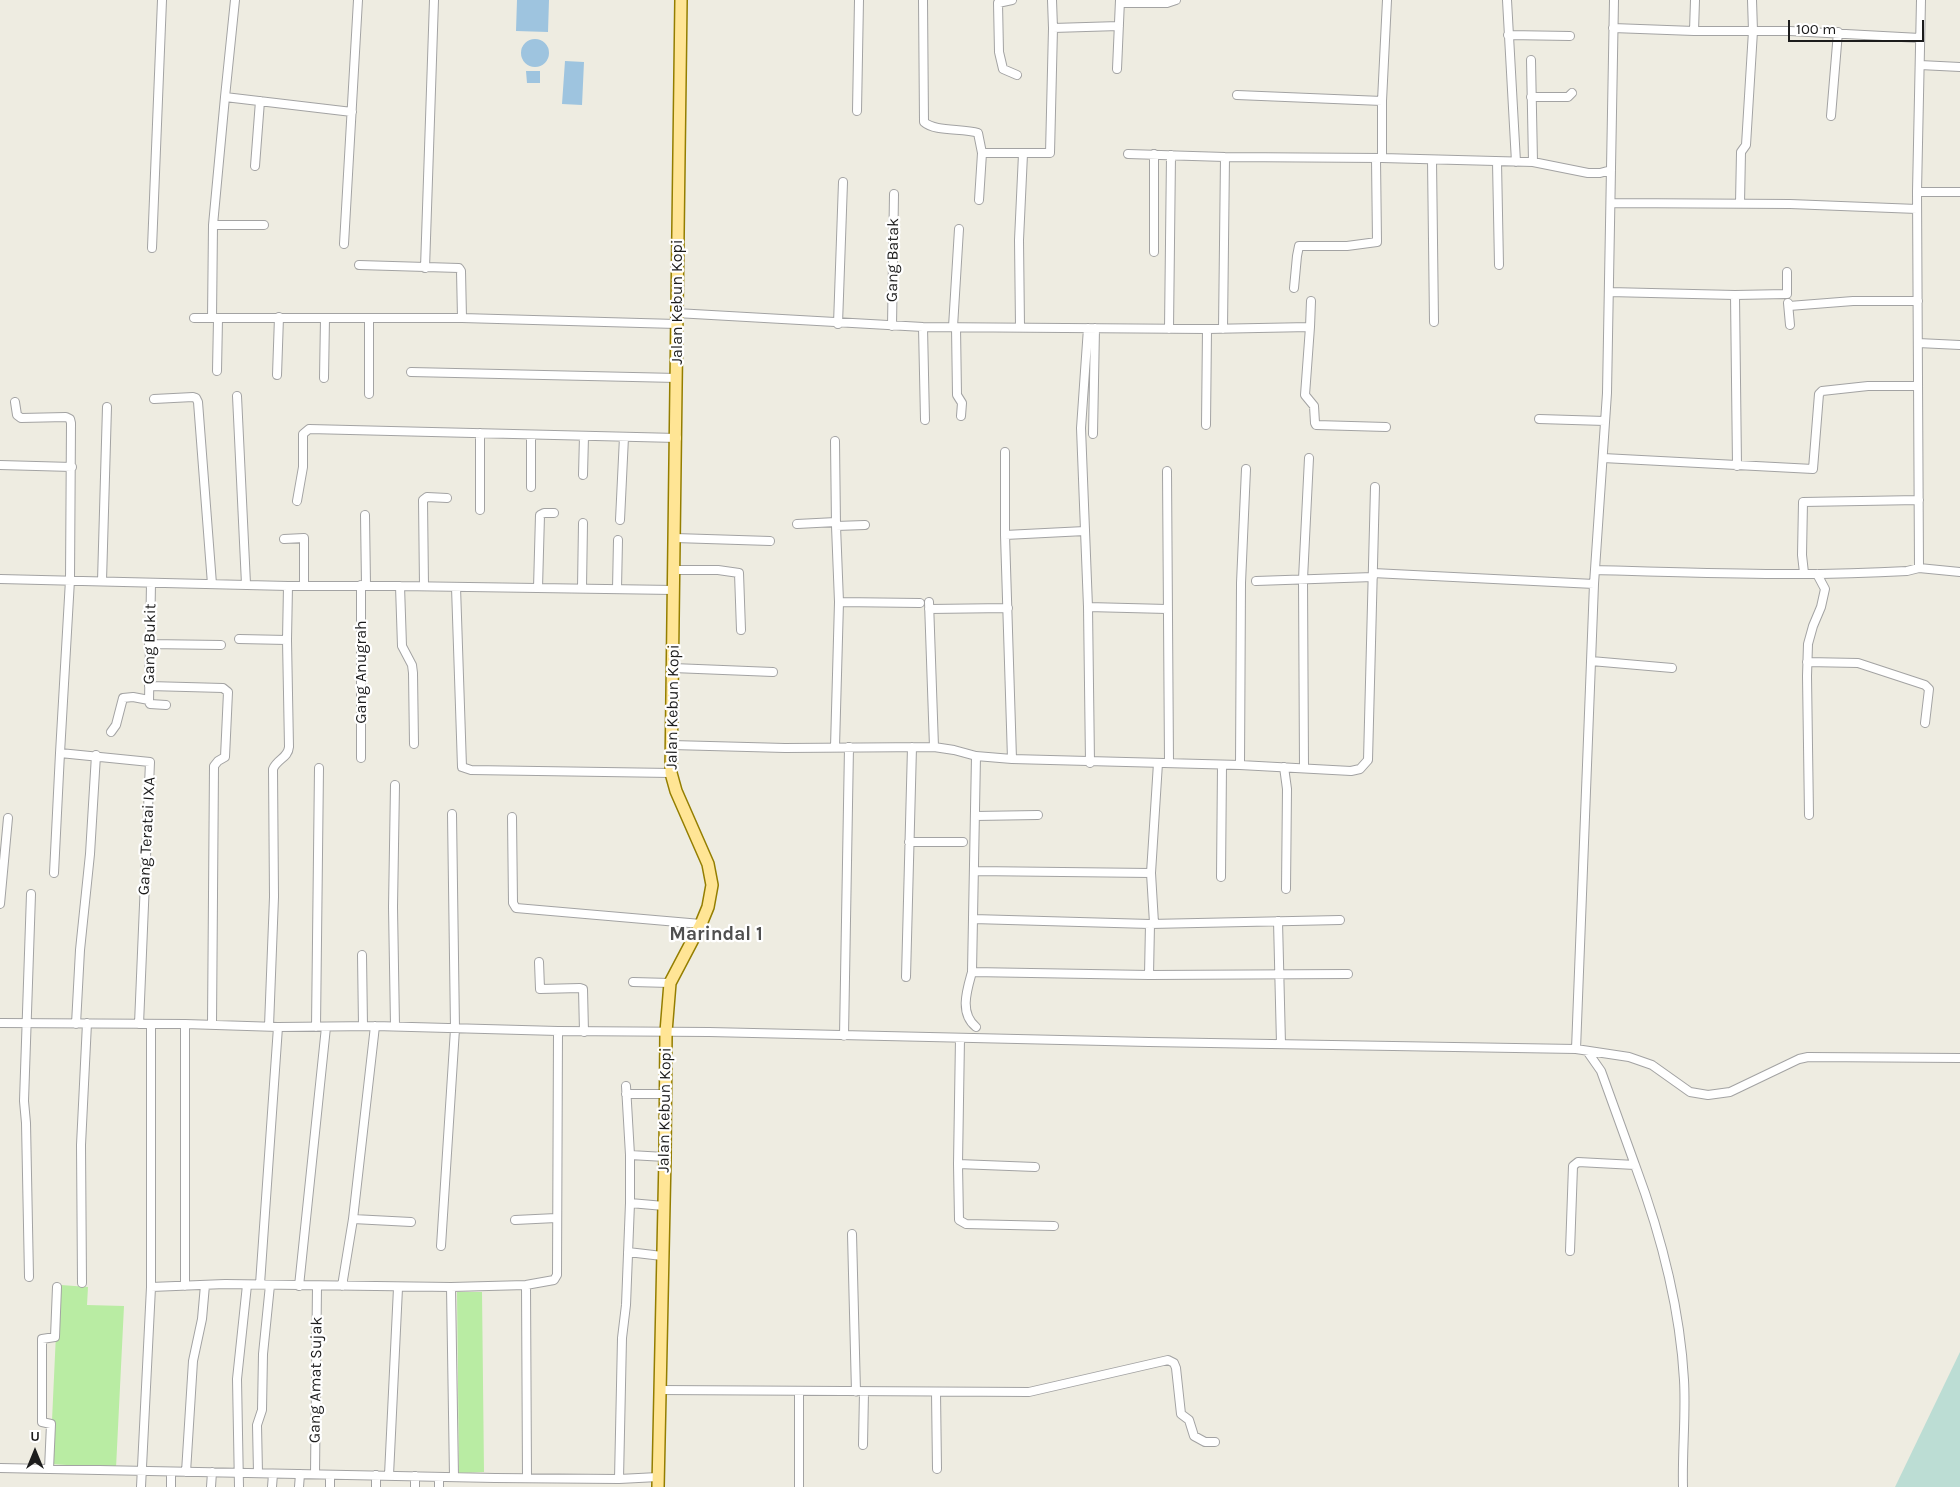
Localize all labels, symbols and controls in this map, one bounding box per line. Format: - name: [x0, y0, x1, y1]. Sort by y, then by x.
- scale bar: [1790, 10, 1926, 42]
- text: 100 m: [1796, 20, 1836, 38]
- street label: Gang Batak: [883, 218, 903, 302]
- street label: Jalan Kebun Kopi: [667, 239, 687, 365]
- street label: Gang Bukit: [140, 603, 160, 685]
- street label: Gang Anugrah: [351, 620, 371, 724]
- street label: Jalan Kebun Kopi: [662, 644, 684, 770]
- street label: Gang Teratai IXA: [134, 776, 160, 896]
- district label: Marindal 1: [669, 924, 763, 946]
- street label: Jalan Kebun Kopi: [654, 1047, 676, 1173]
- street label: Gang Amat Sujak: [305, 1317, 327, 1443]
- north arrow: [10, 1427, 60, 1477]
- text: U: [30, 1428, 40, 1445]

